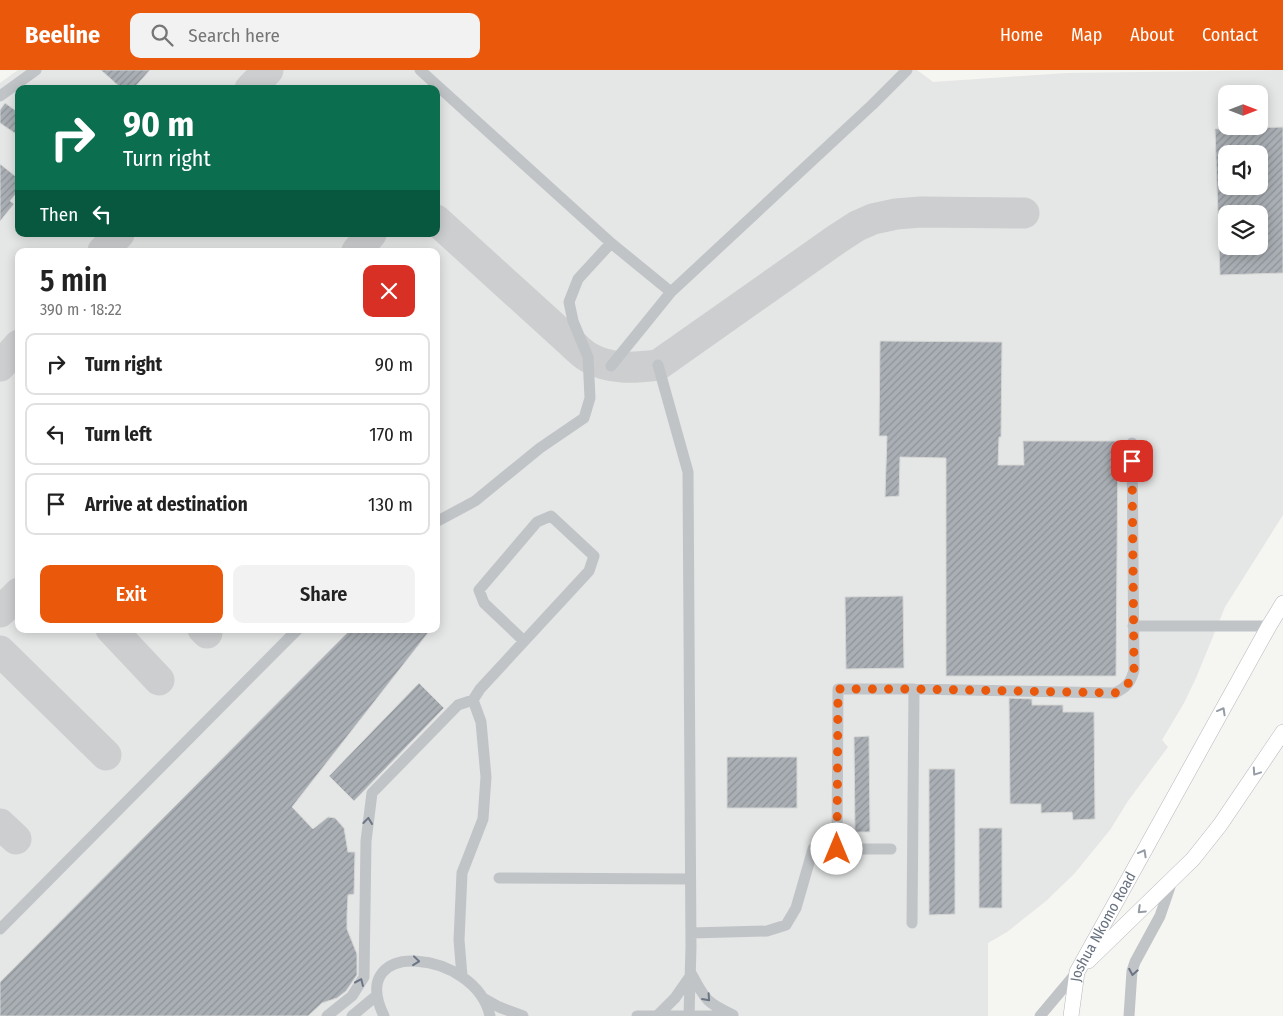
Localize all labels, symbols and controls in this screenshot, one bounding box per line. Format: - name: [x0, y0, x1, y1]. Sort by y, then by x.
- search box: [130, 13, 480, 58]
- text: Beeline: [25, 21, 100, 49]
- icon: search: [148, 21, 176, 49]
- text: Search here: [188, 24, 280, 47]
- text: Home: [1000, 24, 1043, 46]
- text: Map: [1071, 24, 1102, 46]
- text: About: [1130, 24, 1174, 46]
- text: Contact: [1202, 24, 1258, 46]
- north arrow: [1218, 85, 1268, 135]
- map controls: [1218, 85, 1268, 255]
- text: 90 m: [123, 103, 194, 145]
- icon: right: [40, 105, 105, 170]
- text: Turn right: [123, 145, 211, 172]
- button: sound: [1218, 145, 1268, 195]
- icon: left: [88, 200, 116, 228]
- text: Then: [40, 203, 78, 226]
- button: layers: [1218, 205, 1268, 255]
- text: 5 min: [40, 263, 107, 299]
- button: close: [363, 265, 415, 317]
- text: 390 m · 18:22: [40, 300, 122, 319]
- icon: right: [42, 350, 70, 378]
- text: Turn right: [85, 353, 162, 376]
- text: 90 m: [375, 353, 413, 376]
- icon: left: [42, 420, 70, 448]
- text: Turn left: [85, 423, 152, 446]
- text: 170 m: [369, 423, 413, 446]
- pin: [1111, 440, 1153, 482]
- icon: arrive: [1118, 447, 1146, 475]
- icon: arrive: [42, 490, 70, 518]
- text: Arrive at destination: [85, 493, 248, 516]
- text: 130 m: [368, 493, 413, 516]
- button: Exit: [40, 565, 223, 623]
- button: Share: [233, 565, 415, 623]
- one-way arrow: [1215, 707, 1225, 716]
- one-way arrow: [1253, 767, 1262, 776]
- one-way arrow: [362, 816, 373, 824]
- position arrow: [810, 822, 862, 874]
- one-way arrow: [1137, 849, 1147, 858]
- street label: Joshua Nkomo Road: [1067, 869, 1140, 983]
- one-way arrow: [1138, 904, 1147, 913]
- one-way arrow: [413, 956, 421, 967]
- one-way arrow: [1129, 968, 1139, 977]
- one-way arrow: [354, 978, 365, 987]
- one-way arrow: [701, 993, 710, 1002]

